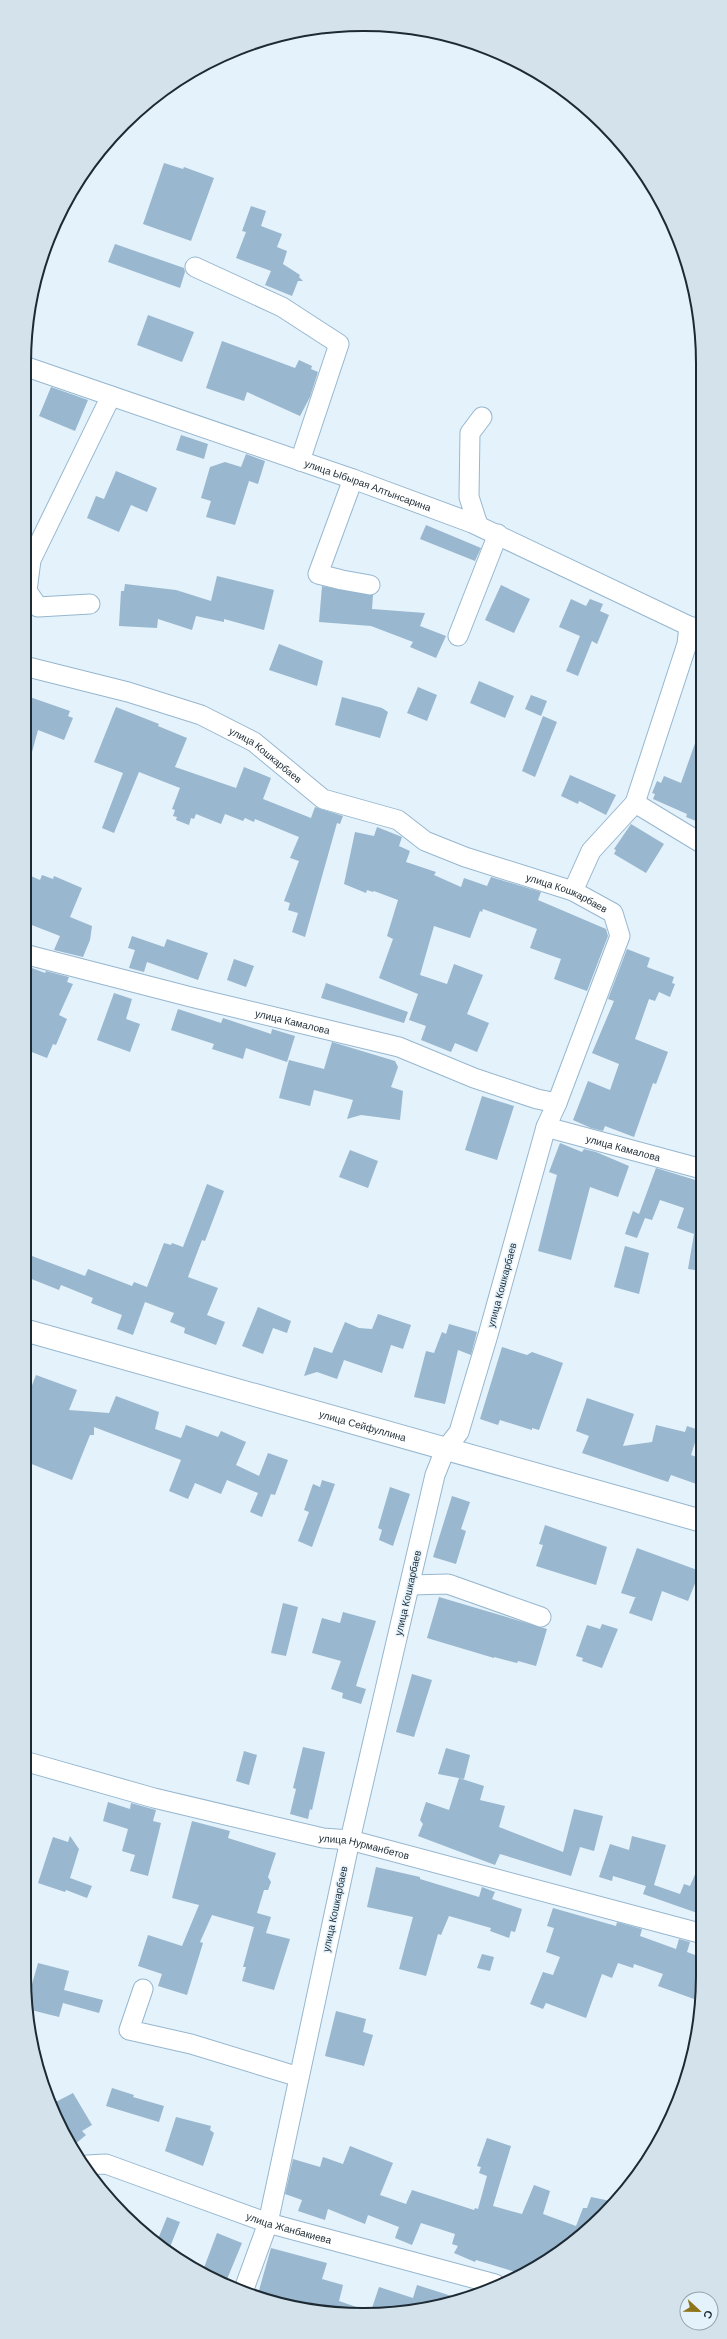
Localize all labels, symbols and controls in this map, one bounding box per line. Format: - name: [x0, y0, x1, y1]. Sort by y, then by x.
- street label: улица Ыбырая Алтынсарина: [303, 456, 434, 514]
- street label: улица Кошкарбаев: [227, 724, 305, 785]
- street label: улица Кошкарбаев: [525, 870, 610, 915]
- street label: улица Камалова: [254, 1006, 332, 1037]
- street label: улица Камалова: [585, 1132, 662, 1164]
- street label: улица Кошкарбаев: [484, 1241, 520, 1329]
- street label: улица Сейфуллина: [318, 1407, 408, 1444]
- street label: улица Кошкарбаев: [392, 1549, 424, 1637]
- street label: улица Нурманбетов: [318, 1831, 411, 1862]
- street label: улица Кошкарбаев: [320, 1865, 350, 1953]
- street label: улица Жанбакиева: [245, 2209, 333, 2246]
- north arrow: [679, 2291, 719, 2331]
- text: С: [700, 2308, 716, 2321]

